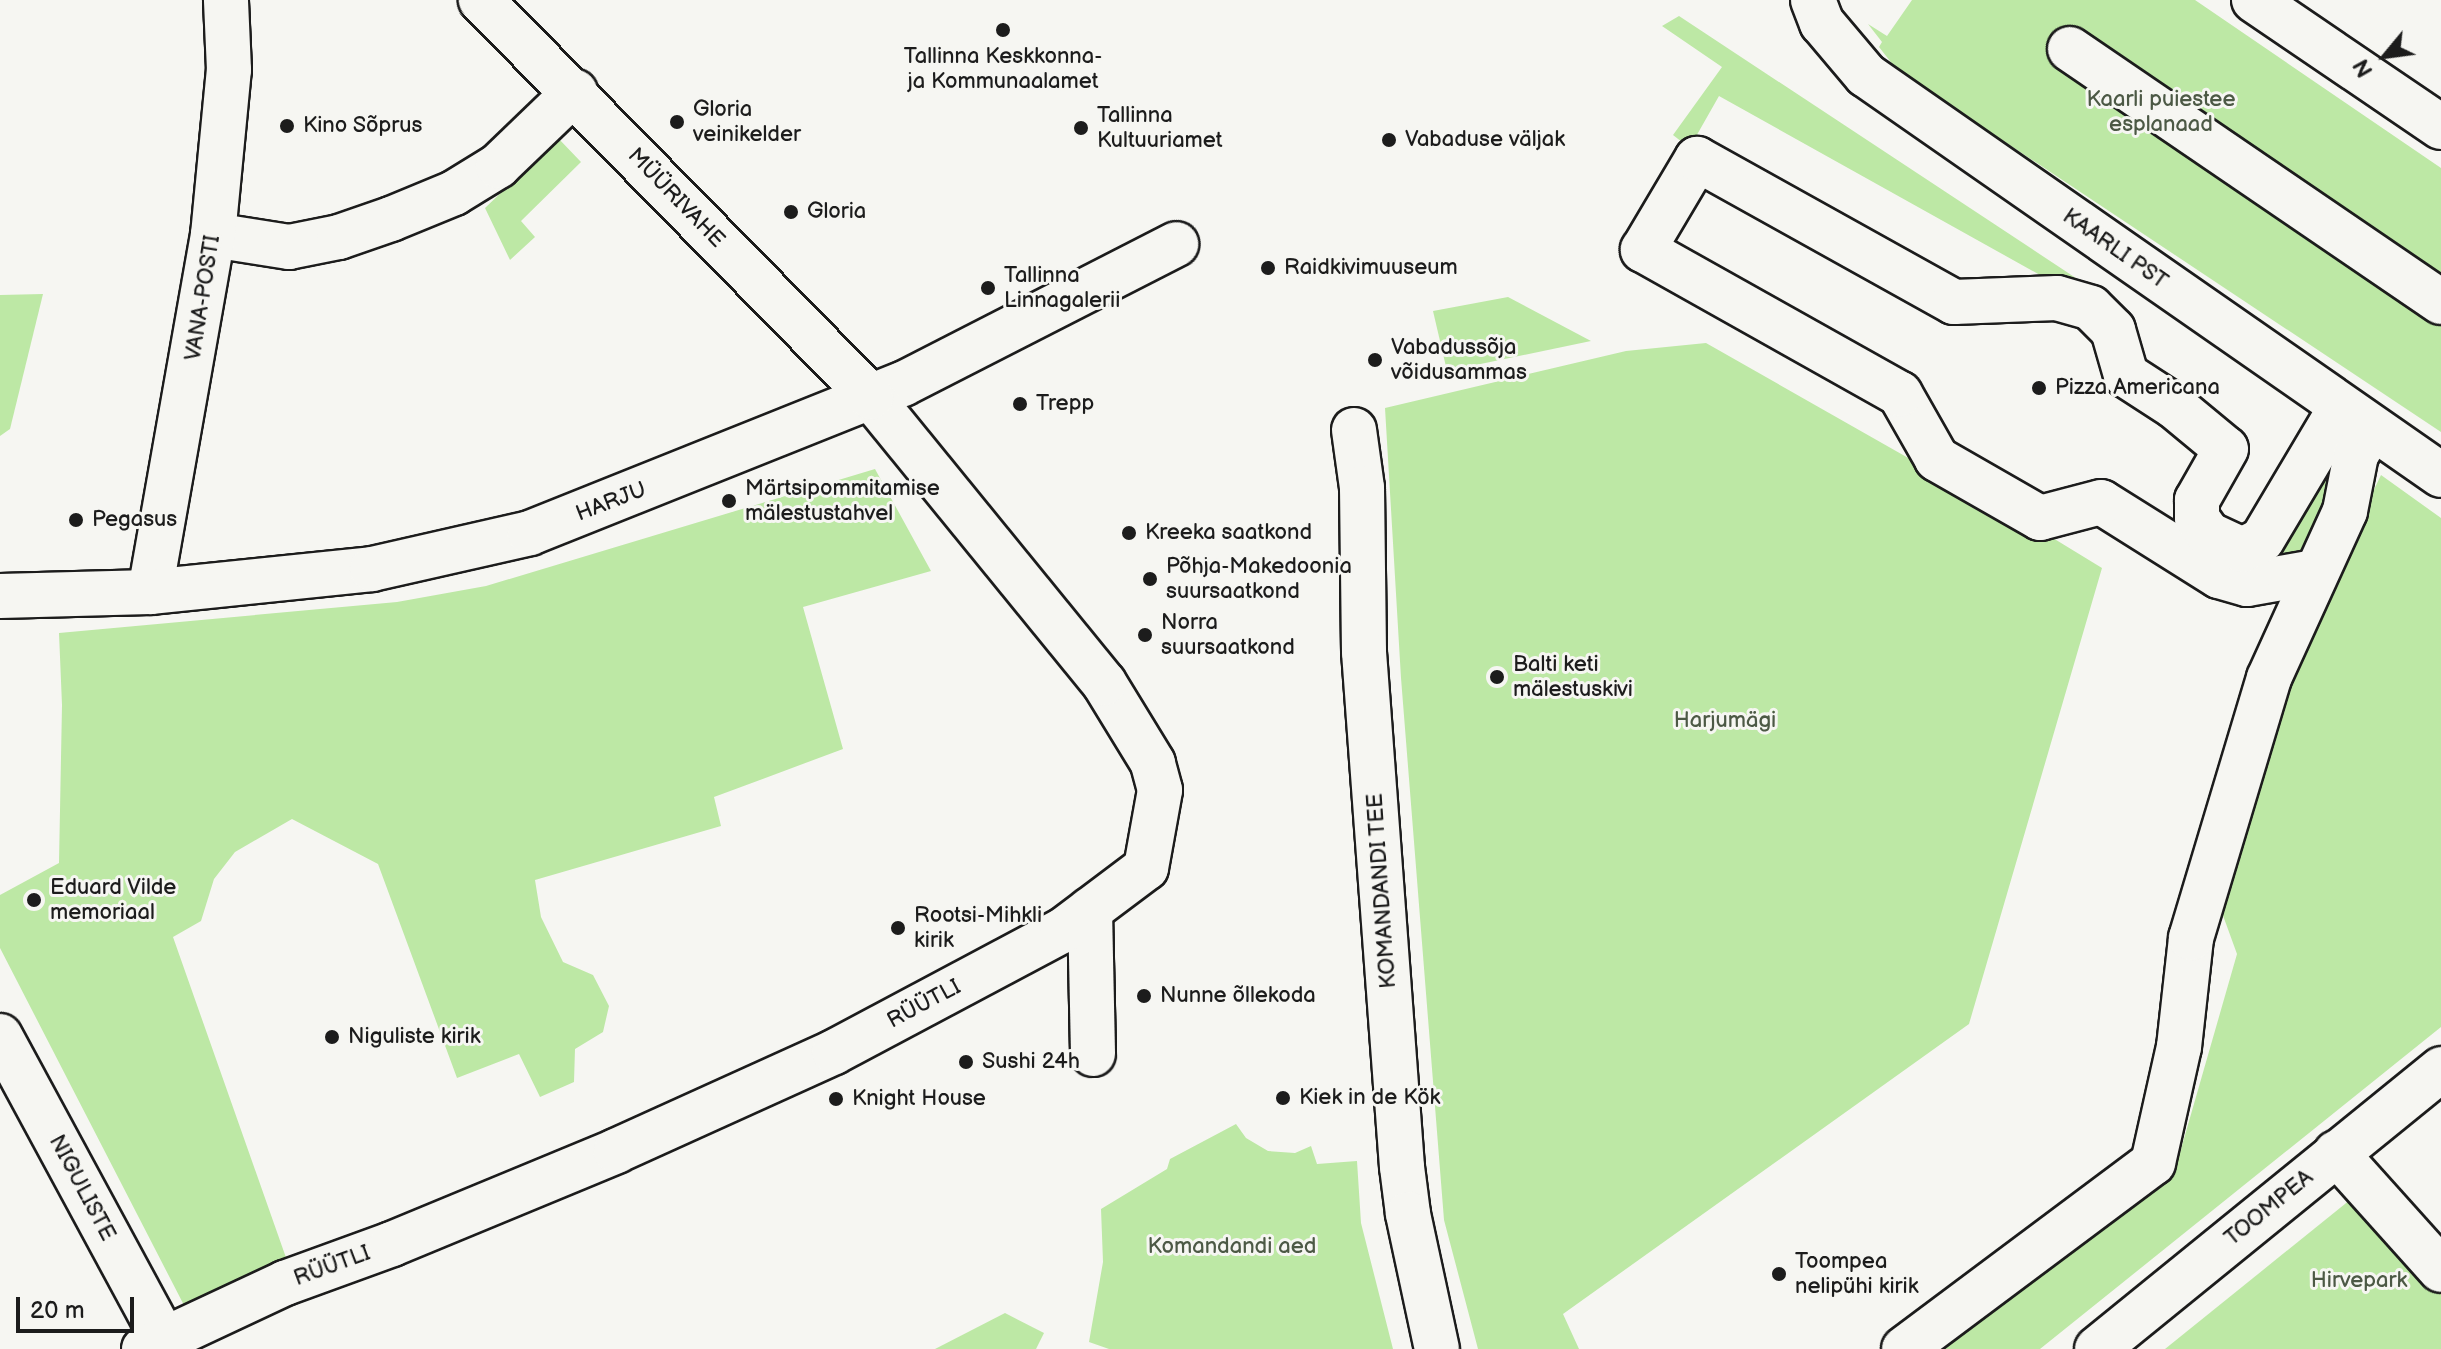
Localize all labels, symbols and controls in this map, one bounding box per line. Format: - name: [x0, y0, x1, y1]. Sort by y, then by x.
- north arrow: [2345, 16, 2425, 96]
- marker: Tallinna Keskkonna- ja Kommunaalamet: [994, 21, 1012, 39]
- place label: Tallinna Keskkonna- ja Kommunaalamet: [904, 43, 1102, 94]
- text: N: [2348, 54, 2379, 82]
- park label: Kaarli puiestee esplanaad: [2087, 86, 2235, 138]
- place label: Gloria veinikelder: [693, 96, 801, 148]
- place label: Tallinna Kultuuriamet: [1097, 102, 1223, 154]
- place label: Kino Sõprus: [303, 113, 423, 139]
- marker: Gloria veinikelder: [668, 113, 686, 131]
- marker: Kino Sõprus: [278, 117, 296, 135]
- marker: Tallinna Kultuuriamet: [1072, 119, 1090, 137]
- place label: Vabaduse väljak: [1405, 127, 1565, 153]
- marker: Vabaduse väljak: [1380, 131, 1398, 149]
- street label: MÜÜRIVAHE: [622, 143, 730, 253]
- place label: Gloria: [807, 199, 866, 225]
- marker: Gloria: [782, 203, 800, 221]
- street label: KAARLI PST: [2057, 203, 2173, 295]
- street label: VANA-POSTI: [180, 233, 226, 363]
- place label: Raidkivimuuseum: [1284, 255, 1458, 281]
- marker: Raidkivimuuseum: [1259, 259, 1277, 277]
- place label: Tallinna Linnagalerii: [1004, 262, 1120, 314]
- marker: Tallinna Linnagalerii: [979, 279, 997, 297]
- place label: Vabadussõja võidusammas: [1391, 334, 1527, 386]
- marker: Vabadussõja võidusammas: [1366, 351, 1384, 369]
- place label: Pizza Americana: [2055, 375, 2220, 401]
- marker: Pizza Americana: [2030, 379, 2048, 397]
- place label: Trepp: [1036, 391, 1094, 417]
- marker: Trepp: [1011, 395, 1029, 413]
- place label: Märtsipommitamise mälestustahvel: [745, 475, 940, 526]
- street label: HARJU: [572, 477, 650, 527]
- marker: Märtsipommitamise mälestustahvel: [720, 492, 738, 510]
- place label: Pegasus: [92, 507, 177, 533]
- marker: Pegasus: [67, 511, 85, 529]
- place label: Kreeka saatkond: [1145, 520, 1312, 546]
- marker: Kreeka saatkond: [1120, 524, 1138, 542]
- place label: Põhja-Makedoonia suursaatkond: [1166, 553, 1352, 604]
- marker: Põhja-Makedoonia suursaatkond: [1141, 570, 1159, 588]
- place label: Norra suursaatkond: [1161, 609, 1295, 660]
- marker: Norra suursaatkond: [1136, 626, 1154, 644]
- place label: Balti keti mälestuskivi: [1513, 651, 1633, 702]
- marker: Balti keti mälestuskivi: [1488, 668, 1506, 686]
- park label: Harjumägi: [1674, 708, 1776, 734]
- street label: KOMANDANDI TEE: [1362, 792, 1402, 990]
- place label: Eduard Vilde memoriaal: [50, 874, 177, 926]
- marker: Eduard Vilde memoriaal: [25, 891, 43, 909]
- place label: Rootsi-Mihkli kirik: [914, 902, 1042, 954]
- marker: Rootsi-Mihkli kirik: [889, 919, 907, 937]
- street label: RÜÜTLI: [883, 974, 965, 1034]
- place label: Nunne õllekoda: [1160, 983, 1316, 1009]
- marker: Nunne õllekoda: [1135, 987, 1153, 1005]
- place label: Niguliste kirik: [348, 1024, 480, 1050]
- marker: Niguliste kirik: [323, 1028, 341, 1046]
- place label: Sushi 24h: [982, 1049, 1080, 1075]
- marker: Sushi 24h: [957, 1053, 975, 1071]
- place label: Kiek in de Kök: [1299, 1085, 1440, 1111]
- place label: Knight House: [852, 1086, 986, 1112]
- marker: Kiek in de Kök: [1274, 1089, 1292, 1107]
- marker: Knight House: [827, 1090, 845, 1108]
- street label: NIGULISTE: [43, 1131, 121, 1245]
- street label: TOOMPEA: [2220, 1164, 2318, 1252]
- park label: Komandandi aed: [1148, 1234, 1316, 1260]
- street label: RÜÜTLI: [290, 1240, 374, 1292]
- place label: Toompea nelipühi kirik: [1795, 1248, 1918, 1300]
- marker: Toompea nelipühi kirik: [1770, 1265, 1788, 1283]
- park label: Hirvepark: [2311, 1268, 2407, 1294]
- scale bar: [20, 1281, 138, 1331]
- text: 20 m: [30, 1296, 85, 1325]

